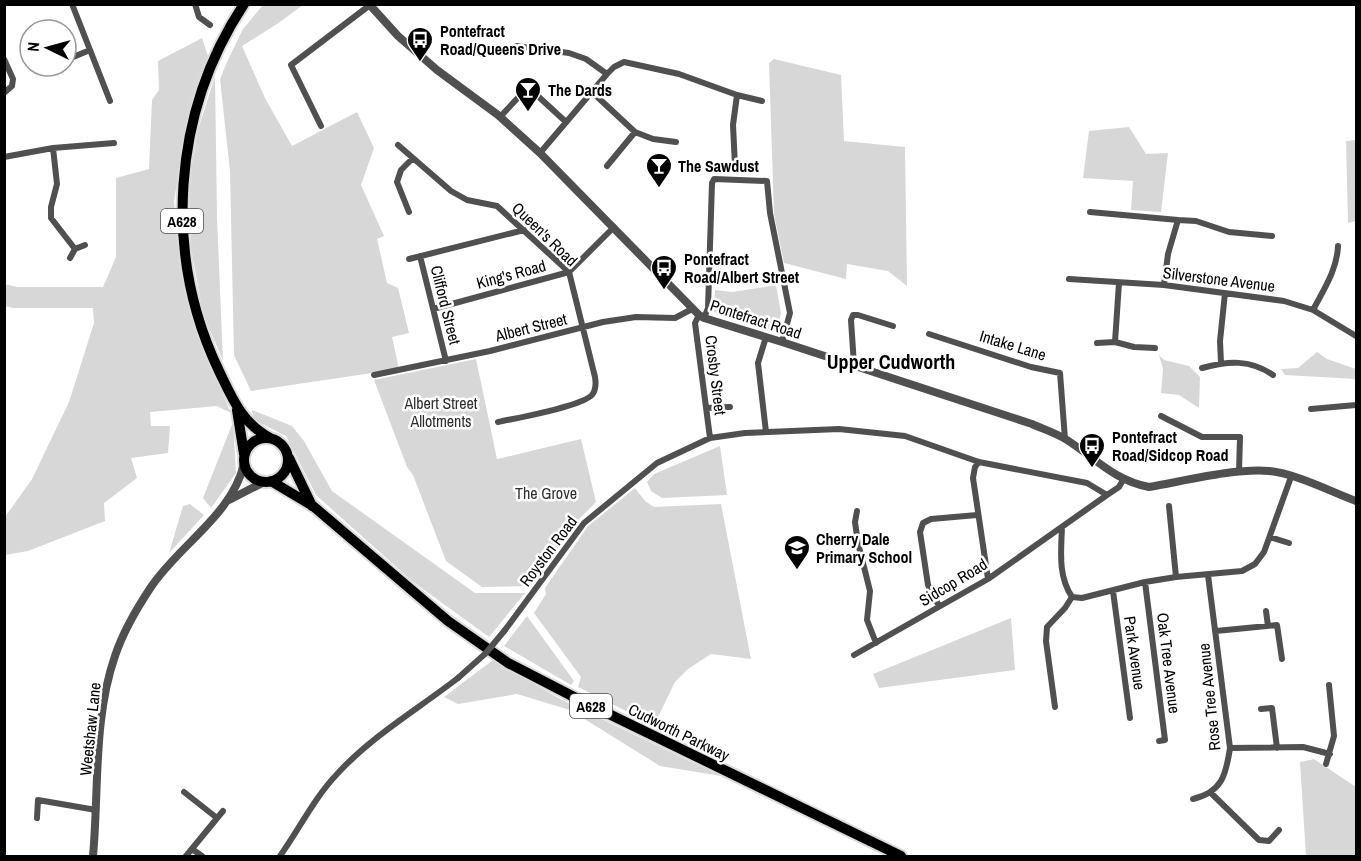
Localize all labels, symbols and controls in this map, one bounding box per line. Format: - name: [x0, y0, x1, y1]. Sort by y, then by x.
- north arrow: [18, 18, 78, 78]
- place label: Pontefract Road/Queens Drive: [440, 20, 561, 60]
- bus stop icon: Pontefract Road/Queens Drive: [405, 25, 435, 63]
- text: N: [22, 41, 44, 52]
- bar icon: The Dards: [513, 75, 543, 113]
- place label: The Dards: [548, 79, 612, 101]
- bar icon: The Sawdust: [644, 151, 674, 189]
- place label: The Sawdust: [678, 155, 760, 177]
- street label: Queen's Road: [507, 197, 583, 271]
- road number: A628: [161, 209, 203, 233]
- place label: Pontefract Road/Albert Street: [684, 248, 800, 288]
- bus stop icon: Pontefract Road/Albert Street: [649, 253, 679, 291]
- street label: King's Road: [474, 254, 548, 294]
- street label: Silverstone Avenue: [1162, 261, 1276, 297]
- street label: Clifford Street: [426, 263, 467, 347]
- street label: Pontefract Road: [708, 294, 804, 344]
- street label: Albert Street: [492, 307, 569, 347]
- street label: Intake Lane: [977, 324, 1049, 366]
- street label: Crosby Street: [700, 334, 732, 416]
- district label: Upper Cudworth: [827, 348, 955, 375]
- park label: Albert Street Allotments: [404, 392, 478, 432]
- place label: Pontefract Road/Sidcop Road: [1112, 426, 1229, 466]
- bus stop icon: Pontefract Road/Sidcop Road: [1077, 431, 1107, 469]
- park label: The Grove: [515, 482, 577, 504]
- street label: Royston Road: [514, 511, 582, 591]
- place label: Cherry Dale Primary School: [816, 528, 912, 568]
- school or university icon: Cherry Dale Primary School: [782, 533, 812, 571]
- street label: Sidcop Road: [915, 553, 991, 611]
- street label: Oak Tree Avenue: [1152, 611, 1186, 715]
- street label: Park Avenue: [1119, 615, 1151, 691]
- street label: Rose Tree Avenue: [1192, 642, 1226, 752]
- street label: Weetshaw Lane: [74, 681, 106, 777]
- road number: A628: [570, 694, 612, 718]
- street label: Cudworth Parkway: [625, 698, 734, 766]

